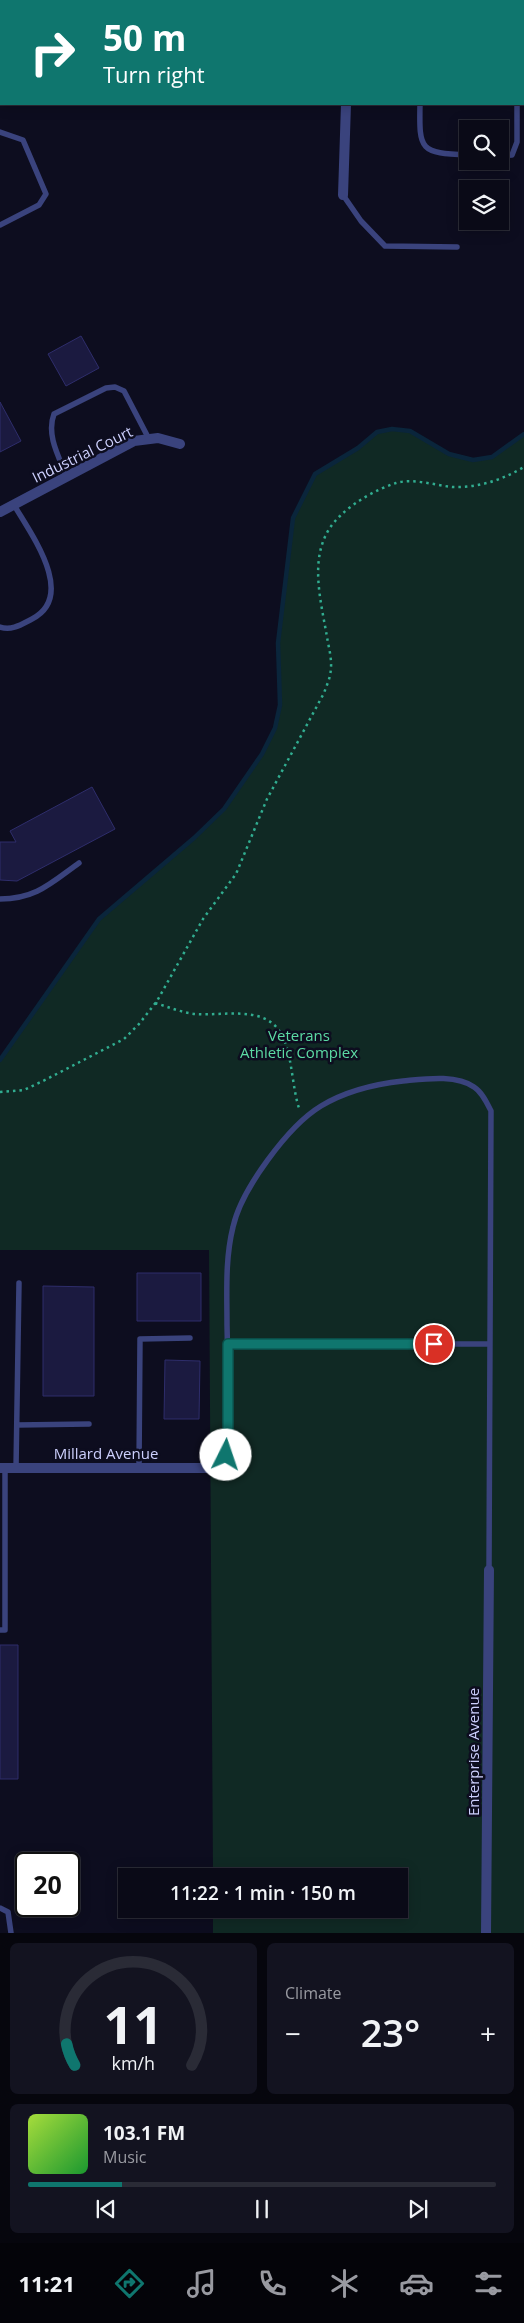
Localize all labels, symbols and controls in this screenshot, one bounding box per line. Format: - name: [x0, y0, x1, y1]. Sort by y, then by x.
- text: 50 m: [103, 14, 186, 61]
- icon: right: [20, 20, 85, 85]
- text: Turn right: [103, 59, 205, 89]
- map controls: [459, 120, 509, 230]
- button: search: [459, 120, 509, 170]
- button: layers: [459, 180, 509, 230]
- street label: Industrial Court: [28, 421, 136, 487]
- park label: Veterans Athletic Complex: [240, 1025, 358, 1062]
- pin: [413, 1323, 455, 1365]
- icon: arrive: [420, 1330, 448, 1358]
- position arrow: [199, 1428, 251, 1480]
- street label: Millard Avenue: [54, 1443, 158, 1463]
- street label: Enterprise Avenue: [463, 1688, 483, 1816]
- speed limit sign: 20: [15, 1852, 80, 1917]
- text: 11:22 · 1 min · 150 m: [170, 1880, 356, 1906]
- text: Climate: [285, 1982, 342, 2004]
- text: 11: [104, 1988, 163, 2059]
- text: 23°: [361, 2006, 420, 2058]
- text: −: [285, 2014, 301, 2052]
- text: +: [480, 2014, 496, 2052]
- text: km/h: [112, 2051, 155, 2075]
- text: 103.1 FM: [103, 2120, 185, 2146]
- text: Music: [103, 2146, 147, 2168]
- icon: previous: [92, 2195, 120, 2223]
- icon: pause: [248, 2195, 276, 2223]
- icon: next: [404, 2195, 432, 2223]
- icon: directions: [112, 2266, 147, 2301]
- icon: music: [184, 2266, 219, 2301]
- icon: phone: [255, 2266, 290, 2301]
- icon: climate: [327, 2266, 362, 2301]
- icon: car: [399, 2266, 434, 2301]
- icon: filters: [471, 2266, 506, 2301]
- text: 11:21: [18, 2268, 75, 2298]

